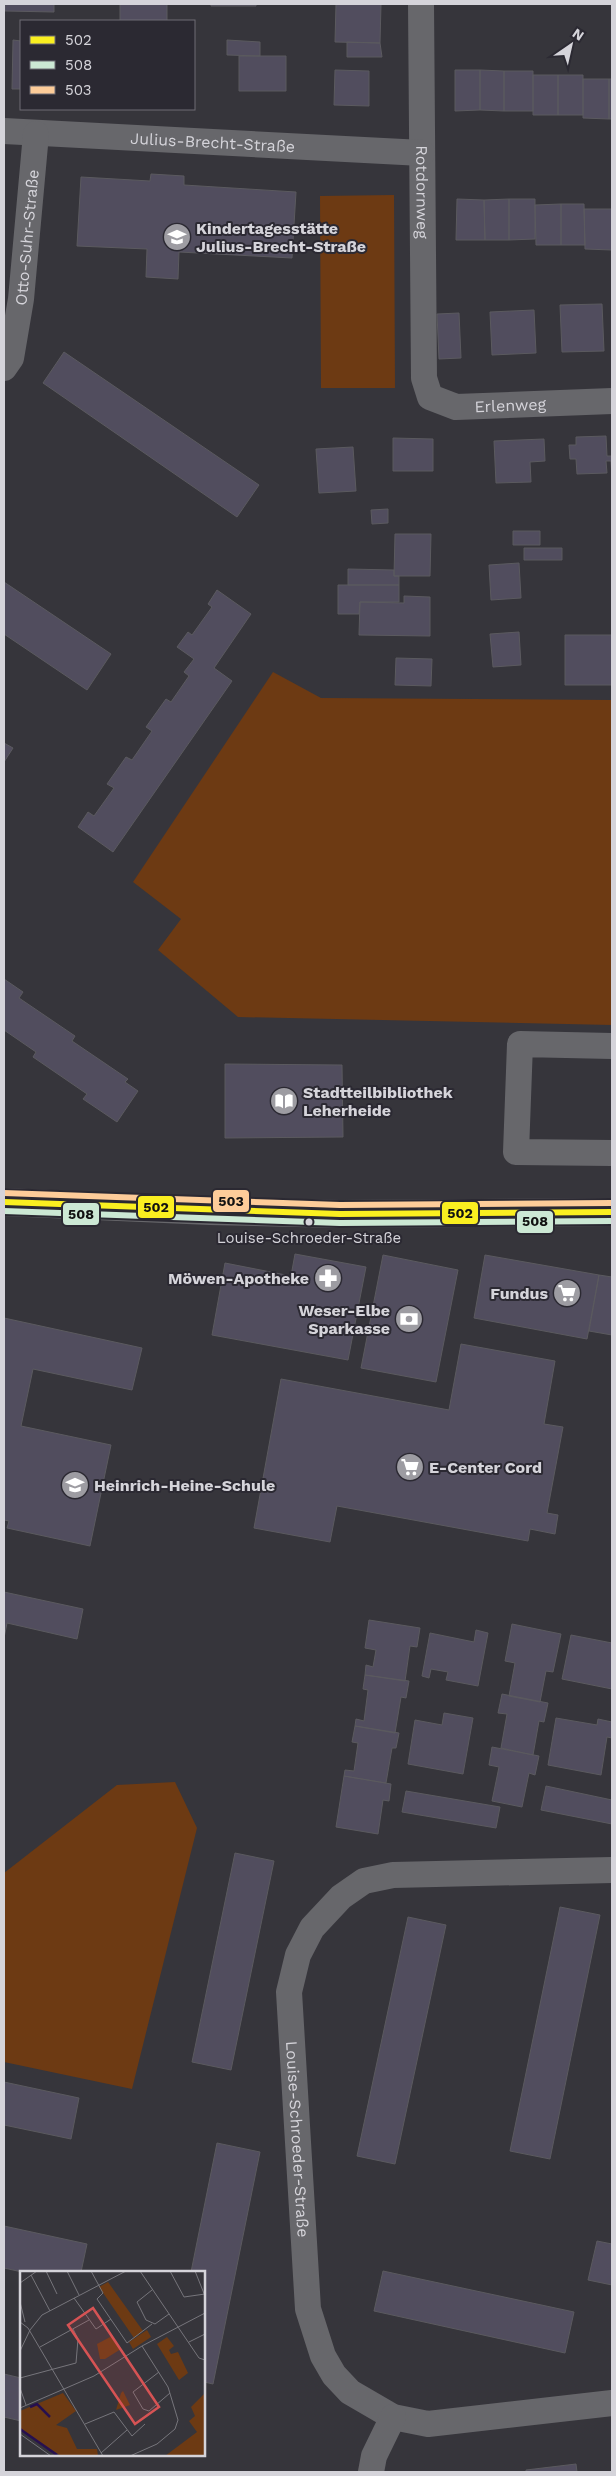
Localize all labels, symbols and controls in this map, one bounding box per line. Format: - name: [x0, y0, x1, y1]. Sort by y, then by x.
- legend: [20, 20, 195, 110]
- north arrow: [546, 20, 596, 70]
- text: N: [569, 25, 587, 44]
- text: 502: [65, 31, 92, 49]
- text: 508: [65, 56, 92, 74]
- text: 503: [65, 81, 92, 99]
- street label: Julius-Brecht-Straße: [130, 128, 296, 156]
- street label: Rotdornweg: [413, 145, 432, 239]
- street label: Otto-Suhr-Straße: [11, 169, 42, 307]
- place label: Kindertagesstätte Julius-Brecht-Straße: [196, 219, 366, 256]
- school or university icon: Kindertagesstätte Julius-Brecht-Straße: [162, 222, 192, 252]
- street label: Erlenweg: [474, 394, 547, 416]
- place label: Stadtteilbibliothek Leherheide: [303, 1083, 453, 1120]
- library icon: Stadtteilbibliothek Leherheide: [269, 1086, 299, 1116]
- line badge: 503: [212, 1189, 250, 1213]
- text: 503: [218, 1193, 244, 1209]
- line badge: 502: [137, 1195, 175, 1219]
- text: 502: [143, 1199, 169, 1215]
- line badge: 502: [441, 1201, 479, 1225]
- line badge: 508: [62, 1202, 100, 1226]
- text: 502: [447, 1205, 473, 1221]
- text: 508: [68, 1206, 94, 1222]
- line badge: 508: [516, 1210, 554, 1234]
- text: 508: [522, 1213, 548, 1229]
- marker: Louise-Schroeder-Straße: [304, 1217, 314, 1227]
- place label: Louise-Schroeder-Straße: [217, 1229, 401, 1247]
- pharmacy icon: Möwen-Apotheke: [313, 1263, 343, 1293]
- place label: Möwen-Apotheke: [168, 1269, 309, 1288]
- supermarket icon: Fundus: [552, 1278, 582, 1308]
- place label: Fundus: [490, 1284, 548, 1303]
- place label: Weser-Elbe Sparkasse: [299, 1301, 390, 1338]
- bank icon: Weser-Elbe Sparkasse: [394, 1304, 424, 1334]
- supermarket icon: E-Center Cord: [395, 1452, 425, 1482]
- place label: E-Center Cord: [429, 1458, 542, 1477]
- school or university icon: Heinrich-Heine-Schule: [60, 1470, 90, 1500]
- place label: Heinrich-Heine-Schule: [94, 1476, 275, 1495]
- street label: Louise-Schroeder-Straße: [282, 2040, 313, 2238]
- inset map: [20, 2271, 205, 2456]

